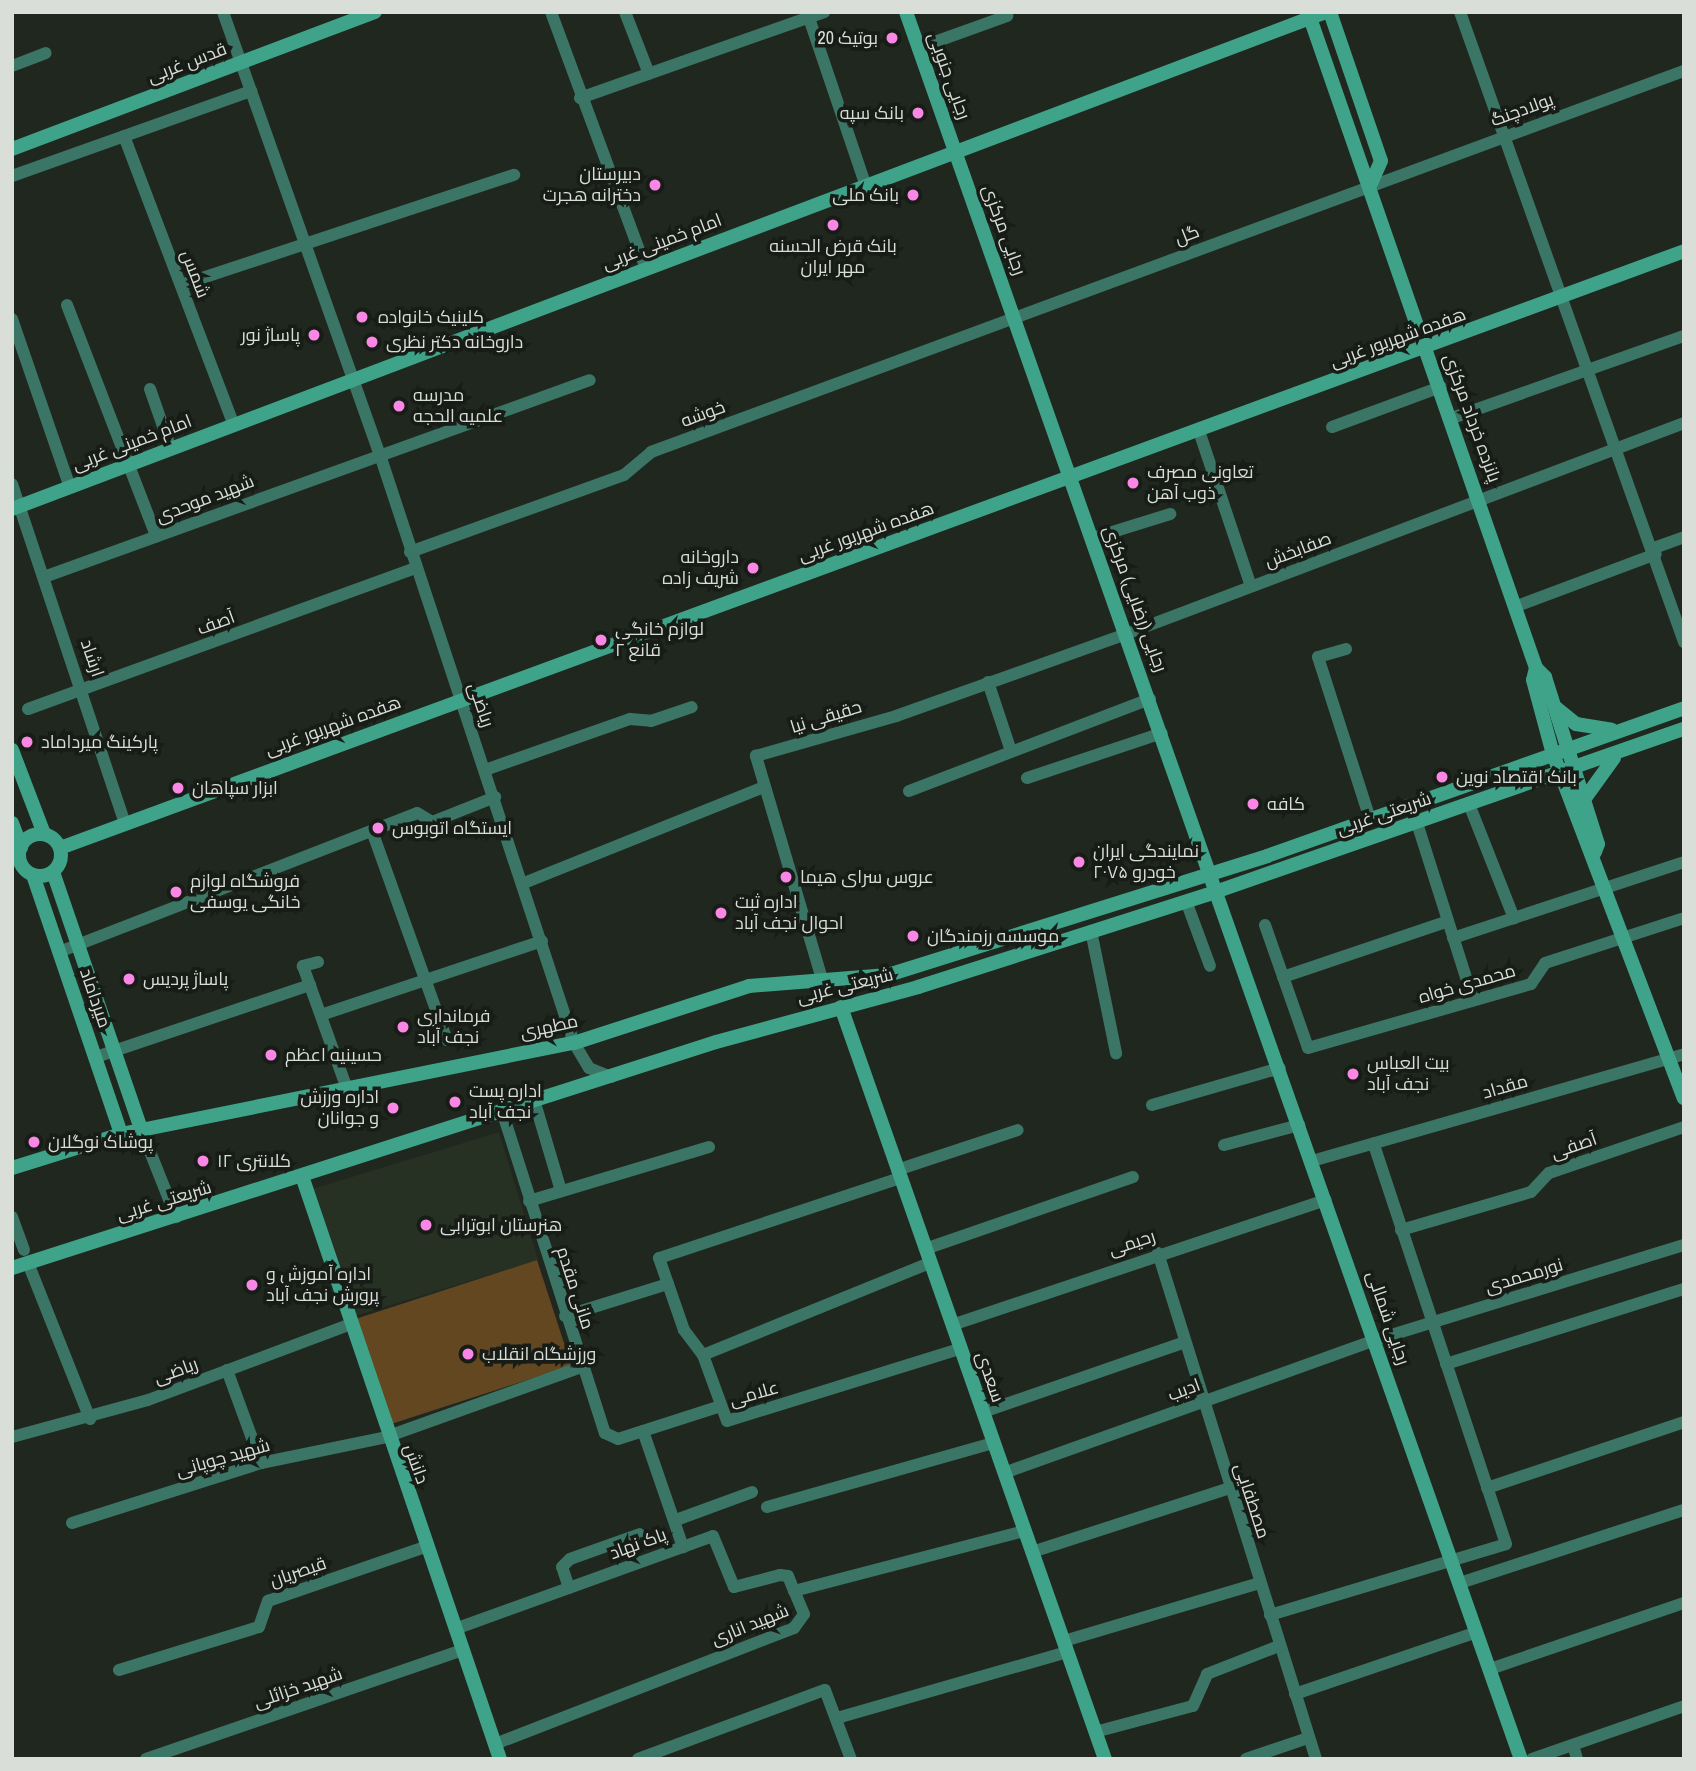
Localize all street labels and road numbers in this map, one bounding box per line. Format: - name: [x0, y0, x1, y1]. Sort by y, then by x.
- street label: رجایی جنوبی: [923, 29, 975, 123]
- street label: قدس غربی: [144, 38, 230, 88]
- street label: پولادچنگ: [1488, 89, 1556, 131]
- street label: رجایی مرکزی: [978, 182, 1030, 278]
- street label: امام خمینی غربی: [599, 209, 725, 275]
- street label: گل: [1172, 220, 1202, 250]
- street label: شمس: [176, 247, 214, 301]
- street label: هفده شهریور غربی: [1327, 303, 1469, 373]
- street label: پانزده خرداد مرکزی: [1439, 351, 1505, 485]
- street label: خوشه: [678, 396, 728, 432]
- street label: امام خمینی غربی: [69, 410, 195, 476]
- street label: شهید موحدی: [153, 470, 257, 528]
- street label: هفده شهریور غربی: [795, 497, 937, 567]
- street label: رجایی (رضایی) مرکزی: [1099, 523, 1171, 675]
- street label: صفابخش: [1262, 527, 1334, 573]
- street label: آصف: [194, 606, 238, 640]
- street label: ارشاد: [76, 636, 108, 680]
- street label: ریاضی: [463, 680, 499, 730]
- street label: هفده شهریور غربی: [262, 691, 404, 761]
- street label: حقیقی نیا: [788, 696, 864, 738]
- street label: شریعتی غربی: [1334, 788, 1434, 840]
- street label: محمدی خواه: [1416, 960, 1518, 1008]
- street label: شریعتی غربی: [795, 964, 895, 1008]
- street label: میرداماد: [75, 965, 115, 1031]
- street label: مطهری: [518, 1010, 580, 1044]
- street label: مقداد: [1480, 1070, 1530, 1104]
- street label: آصفی: [1548, 1128, 1600, 1164]
- street label: شریعتی غربی: [114, 1176, 214, 1226]
- street label: رحیمی: [1106, 1225, 1158, 1261]
- street label: مانی مقدم: [551, 1244, 599, 1332]
- street label: نورمحمدی: [1482, 1254, 1566, 1298]
- street label: رجایی شمالی: [1362, 1268, 1414, 1368]
- street label: سعدی: [971, 1349, 1009, 1405]
- street label: ریاضی: [151, 1353, 201, 1389]
- street label: ادیب: [1165, 1374, 1203, 1406]
- street label: علامی: [727, 1377, 781, 1411]
- street label: شهید چوپانی: [173, 1434, 273, 1482]
- street label: دانش: [399, 1441, 433, 1487]
- street label: مصطفایی: [1230, 1461, 1274, 1541]
- street label: پاک نهاد: [607, 1524, 669, 1564]
- street label: قیصریان: [267, 1552, 329, 1592]
- street label: شهید اناری: [708, 1600, 792, 1650]
- street label: شهید خزائلی: [251, 1663, 345, 1713]

